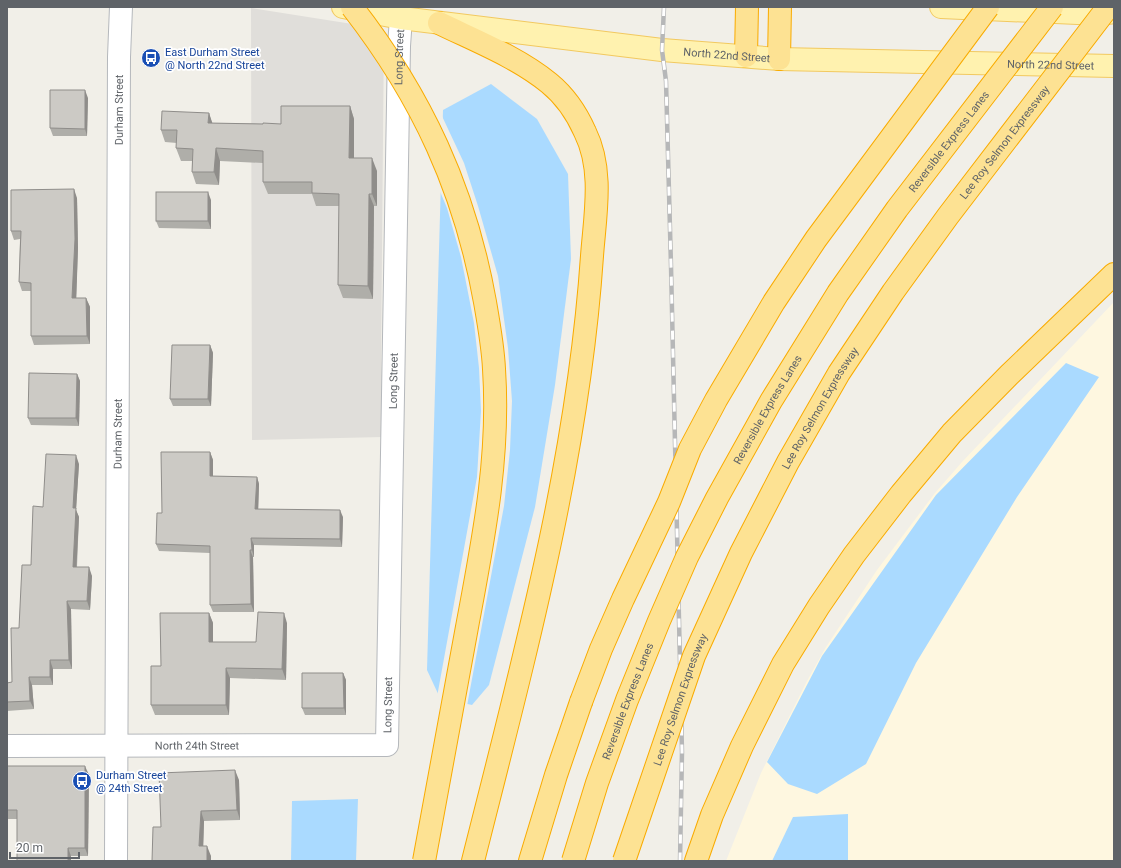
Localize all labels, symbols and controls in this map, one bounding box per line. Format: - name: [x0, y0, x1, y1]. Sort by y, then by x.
- street label: Long Street: [392, 28, 407, 85]
- street label: North 22nd Street: [683, 45, 771, 65]
- place label: East Durham Street @ North 22nd Street: [165, 46, 265, 72]
- bus stop icon: East Durham Street @ North 22nd Street: [140, 47, 162, 69]
- street label: North 22nd Street: [1007, 57, 1095, 72]
- street label: Durham Street: [112, 74, 125, 145]
- street label: Lee Roy Selmon Expressway: [957, 82, 1053, 201]
- street label: Reversible Express Lanes: [906, 88, 992, 195]
- street label: Lee Roy Selmon Expressway: [779, 344, 861, 471]
- street label: Long Street: [386, 352, 400, 409]
- street label: Reversible Express Lanes: [731, 352, 805, 466]
- street label: Durham Street: [111, 398, 124, 469]
- street label: Lee Roy Selmon Expressway: [651, 631, 710, 767]
- street label: Reversible Express Lanes: [599, 640, 656, 761]
- street label: Long Street: [381, 676, 395, 733]
- street label: North 24th Street: [155, 739, 240, 752]
- place label: Durham Street @ 24th Street: [96, 769, 167, 795]
- bus stop icon: Durham Street @ 24th Street: [71, 770, 93, 792]
- scale bar: [10, 834, 79, 860]
- text: 20 m: [16, 841, 43, 855]

